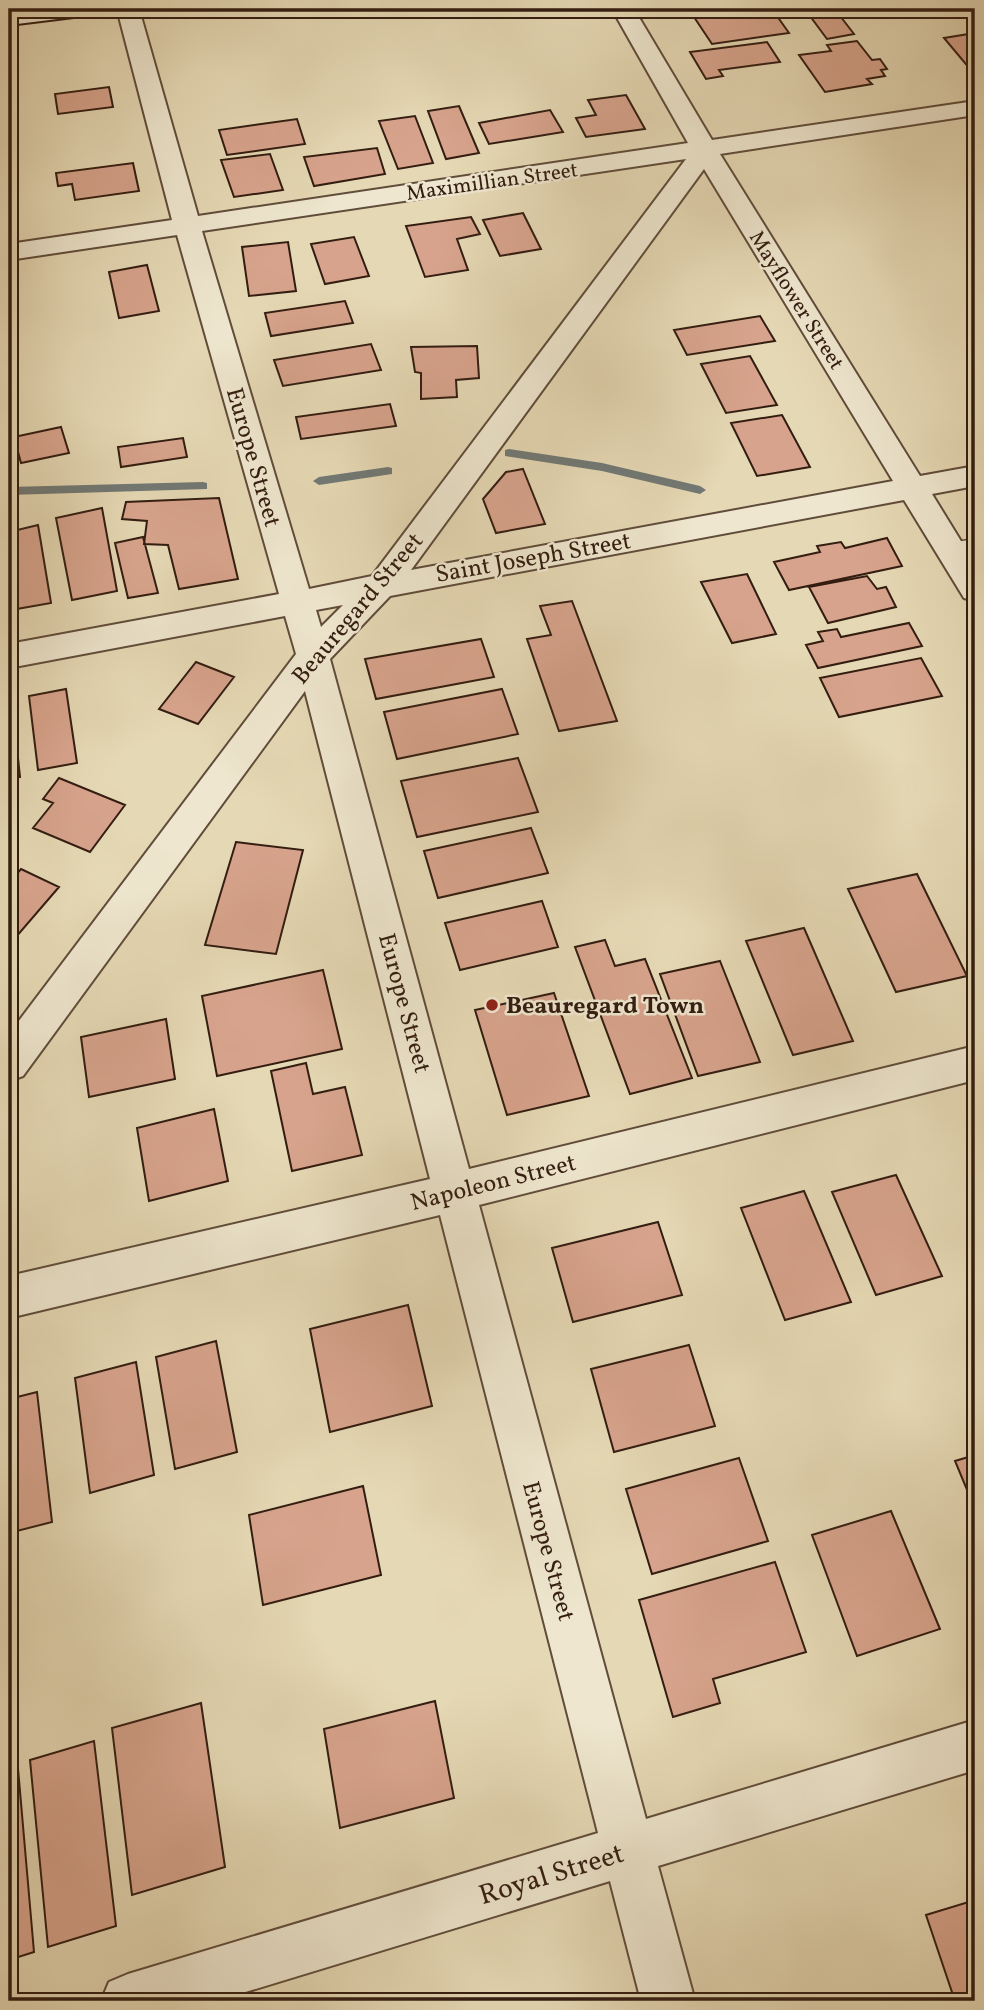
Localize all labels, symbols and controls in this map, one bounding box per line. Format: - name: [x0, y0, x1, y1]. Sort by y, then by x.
- street label: Maximillian Street: [404, 156, 580, 209]
- street label: Mayflower Street: [741, 226, 850, 376]
- street label: Europe Street: [216, 384, 288, 531]
- street label: Saint Joseph Street: [433, 525, 634, 593]
- street label: Beauregard Street: [285, 526, 432, 693]
- street label: Europe Street: [368, 930, 438, 1077]
- place label: Beauregard Town: [506, 990, 704, 1024]
- marker: Beauregard Town: [484, 997, 500, 1013]
- street label: Napoleon Street: [407, 1147, 580, 1221]
- street label: Europe Street: [512, 1478, 582, 1625]
- street label: Royal Street: [474, 1835, 629, 1916]

